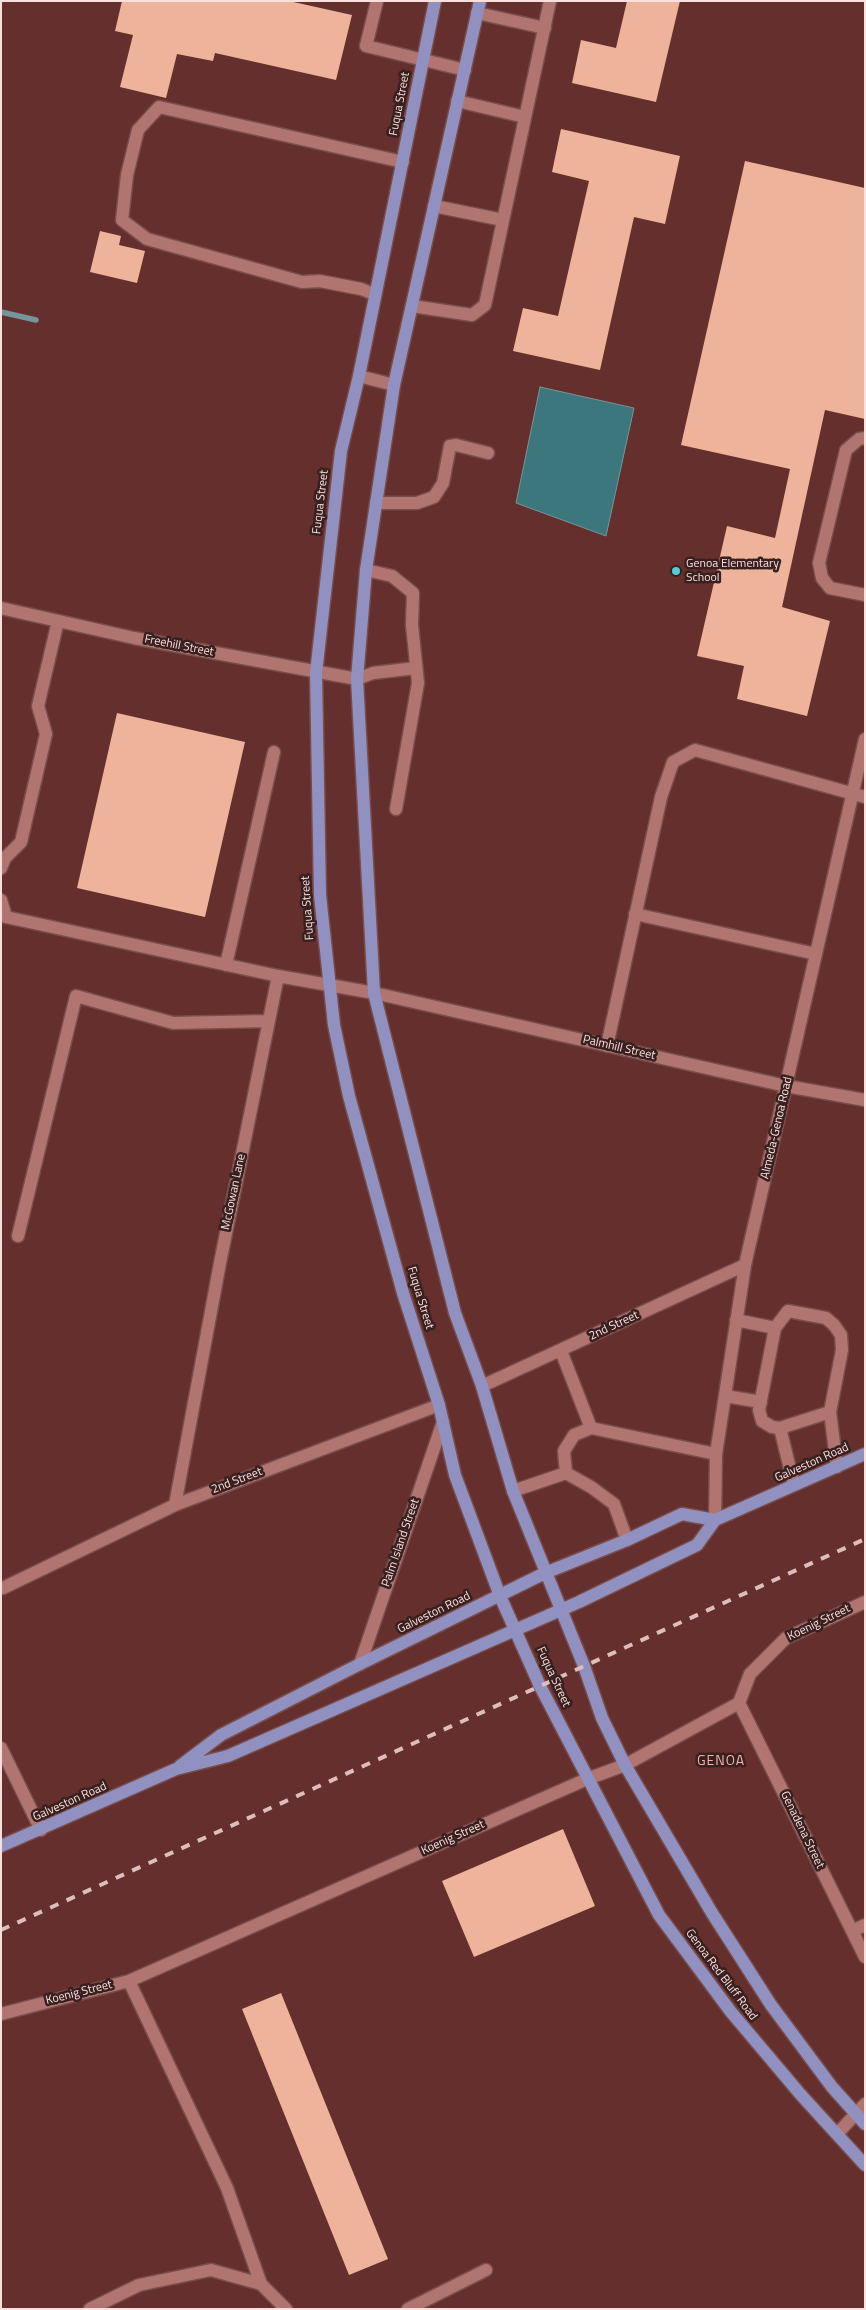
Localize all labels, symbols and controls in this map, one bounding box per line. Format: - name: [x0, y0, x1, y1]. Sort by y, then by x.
- street label: Fuqua Street: [387, 71, 413, 137]
- street label: Fuqua Street: [310, 469, 332, 535]
- place label: Genoa Elementary School: [686, 557, 779, 585]
- marker: Genoa Elementary School: [670, 565, 682, 577]
- street label: Freehill Street: [143, 632, 215, 660]
- street label: Fuqua Street: [299, 875, 317, 941]
- street label: Palmhill Street: [581, 1033, 657, 1063]
- street label: Almeda-Genoa Road: [758, 1075, 796, 1181]
- street label: McGowan Lane: [219, 1153, 249, 1231]
- street label: Fuqua Street: [404, 1265, 436, 1331]
- street label: 2nd Street: [587, 1308, 641, 1344]
- street label: Galveston Road: [773, 1440, 851, 1486]
- street label: 2nd Street: [210, 1465, 264, 1497]
- street label: Palm Island Street: [379, 1497, 423, 1589]
- street label: Galveston Road: [395, 1589, 473, 1637]
- street label: Koenig Street: [785, 1602, 853, 1644]
- street label: Fuqua Street: [533, 1645, 573, 1709]
- district label: GENOA: [696, 1754, 746, 1770]
- street label: Galveston Road: [31, 1779, 109, 1825]
- street label: Genadena Street: [777, 1789, 827, 1871]
- street label: Koenig Street: [419, 1818, 487, 1858]
- street label: Genoa Red Bluff Road: [682, 1927, 760, 2023]
- street label: Koenig Street: [44, 1978, 114, 2008]

